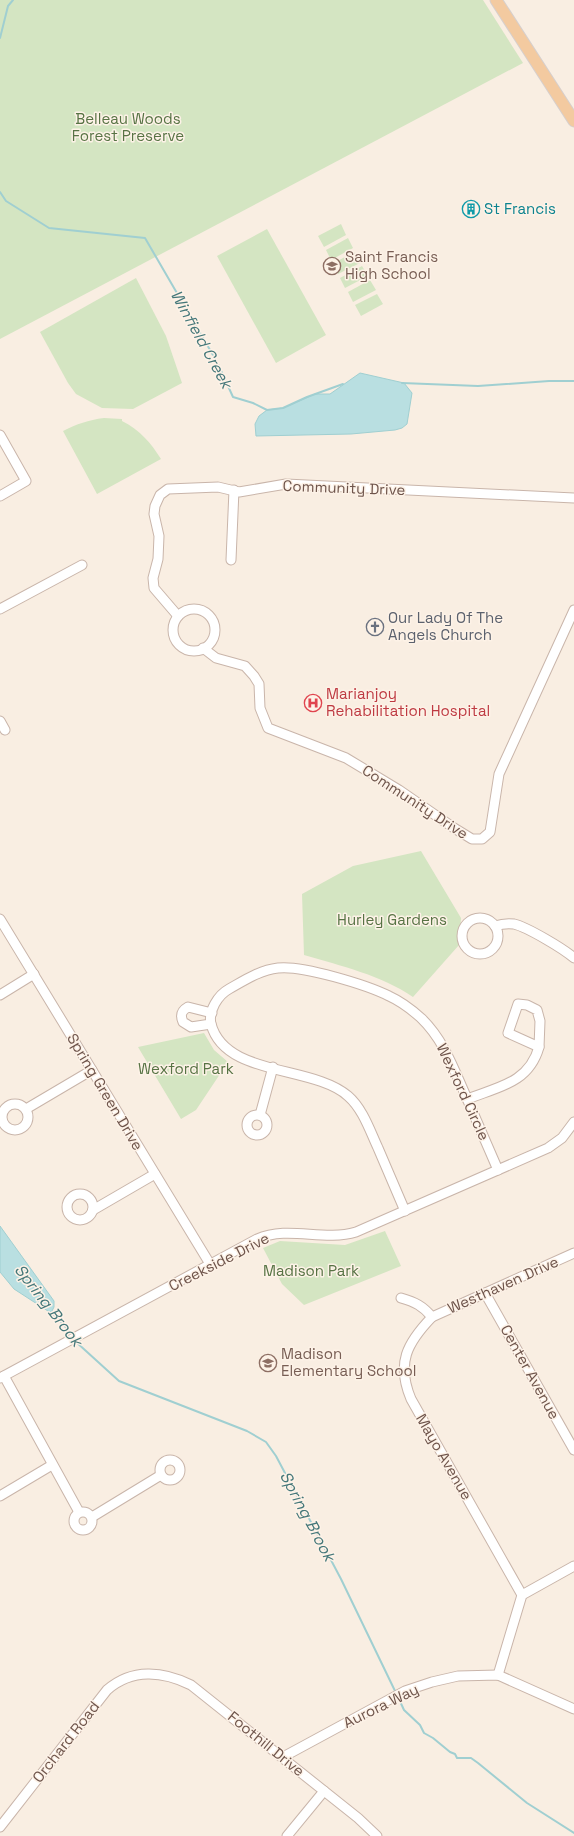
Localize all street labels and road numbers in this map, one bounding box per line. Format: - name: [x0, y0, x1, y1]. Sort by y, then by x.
- street label: Community Drive: [282, 476, 406, 499]
- street label: Community Drive: [359, 760, 472, 843]
- street label: Spring Green Drive: [63, 1030, 148, 1154]
- street label: Wexford Circle: [433, 1040, 494, 1143]
- street label: Creekside Drive: [165, 1228, 272, 1295]
- street label: Westhaven Drive: [444, 1252, 561, 1318]
- street label: Center Avenue: [497, 1321, 564, 1423]
- street label: Mayo Avenue: [412, 1410, 477, 1503]
- street label: Aurora Way: [340, 1679, 422, 1732]
- street label: Orchard Road: [28, 1697, 103, 1786]
- street label: Foothill Drive: [224, 1707, 309, 1780]

